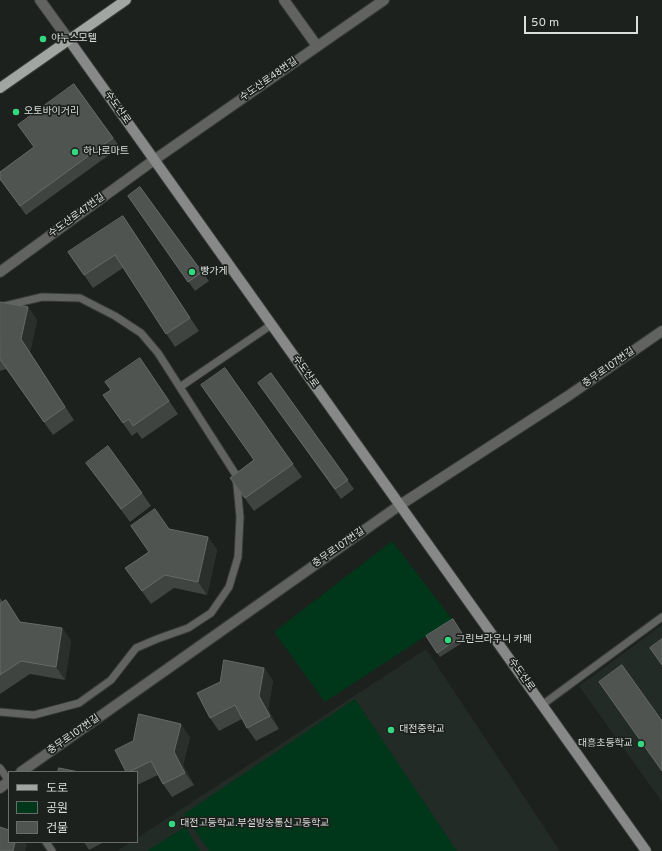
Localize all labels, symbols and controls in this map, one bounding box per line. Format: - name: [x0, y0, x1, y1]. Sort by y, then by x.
- scale bar: [526, 8, 640, 34]
- text: 50 m: [531, 15, 559, 31]
- place label: 야누스모텔: [51, 33, 97, 45]
- marker: 야누스모텔: [38, 34, 48, 44]
- street label: 수도산로48번길: [238, 56, 300, 104]
- street label: 수도산로: [102, 89, 132, 127]
- place label: 오토바이거리: [24, 106, 79, 118]
- marker: 오토바이거리: [11, 107, 21, 117]
- place label: 하나로마트: [83, 146, 129, 158]
- marker: 하나로마트: [70, 147, 80, 157]
- street label: 수도산로47번길: [47, 192, 107, 240]
- place label: 빵가게: [200, 266, 228, 278]
- marker: 빵가게: [187, 267, 197, 277]
- street label: 충무로107번길: [581, 346, 637, 390]
- street label: 수도산로: [290, 353, 320, 391]
- street label: 충무로107번길: [311, 526, 367, 570]
- place label: 그린브라우니 카페: [456, 634, 532, 646]
- marker: 그린브라우니 카페: [443, 635, 453, 645]
- street label: 수도산로: [506, 656, 536, 694]
- street label: 충무로107번길: [46, 713, 102, 757]
- place label: 대전중학교: [399, 724, 445, 736]
- marker: 대전중학교: [386, 725, 396, 735]
- place label: 대흥초등학교: [578, 738, 633, 750]
- marker: 대흥초등학교: [636, 739, 646, 749]
- legend: [8, 771, 138, 843]
- text: 도로: [46, 781, 68, 797]
- text: 공원: [46, 801, 68, 817]
- place label: 대전고등학교.부설방송통신고등학교: [180, 818, 329, 830]
- marker: 대전고등학교.부설방송통신고등학교: [167, 819, 177, 829]
- text: 건물: [46, 821, 68, 837]

